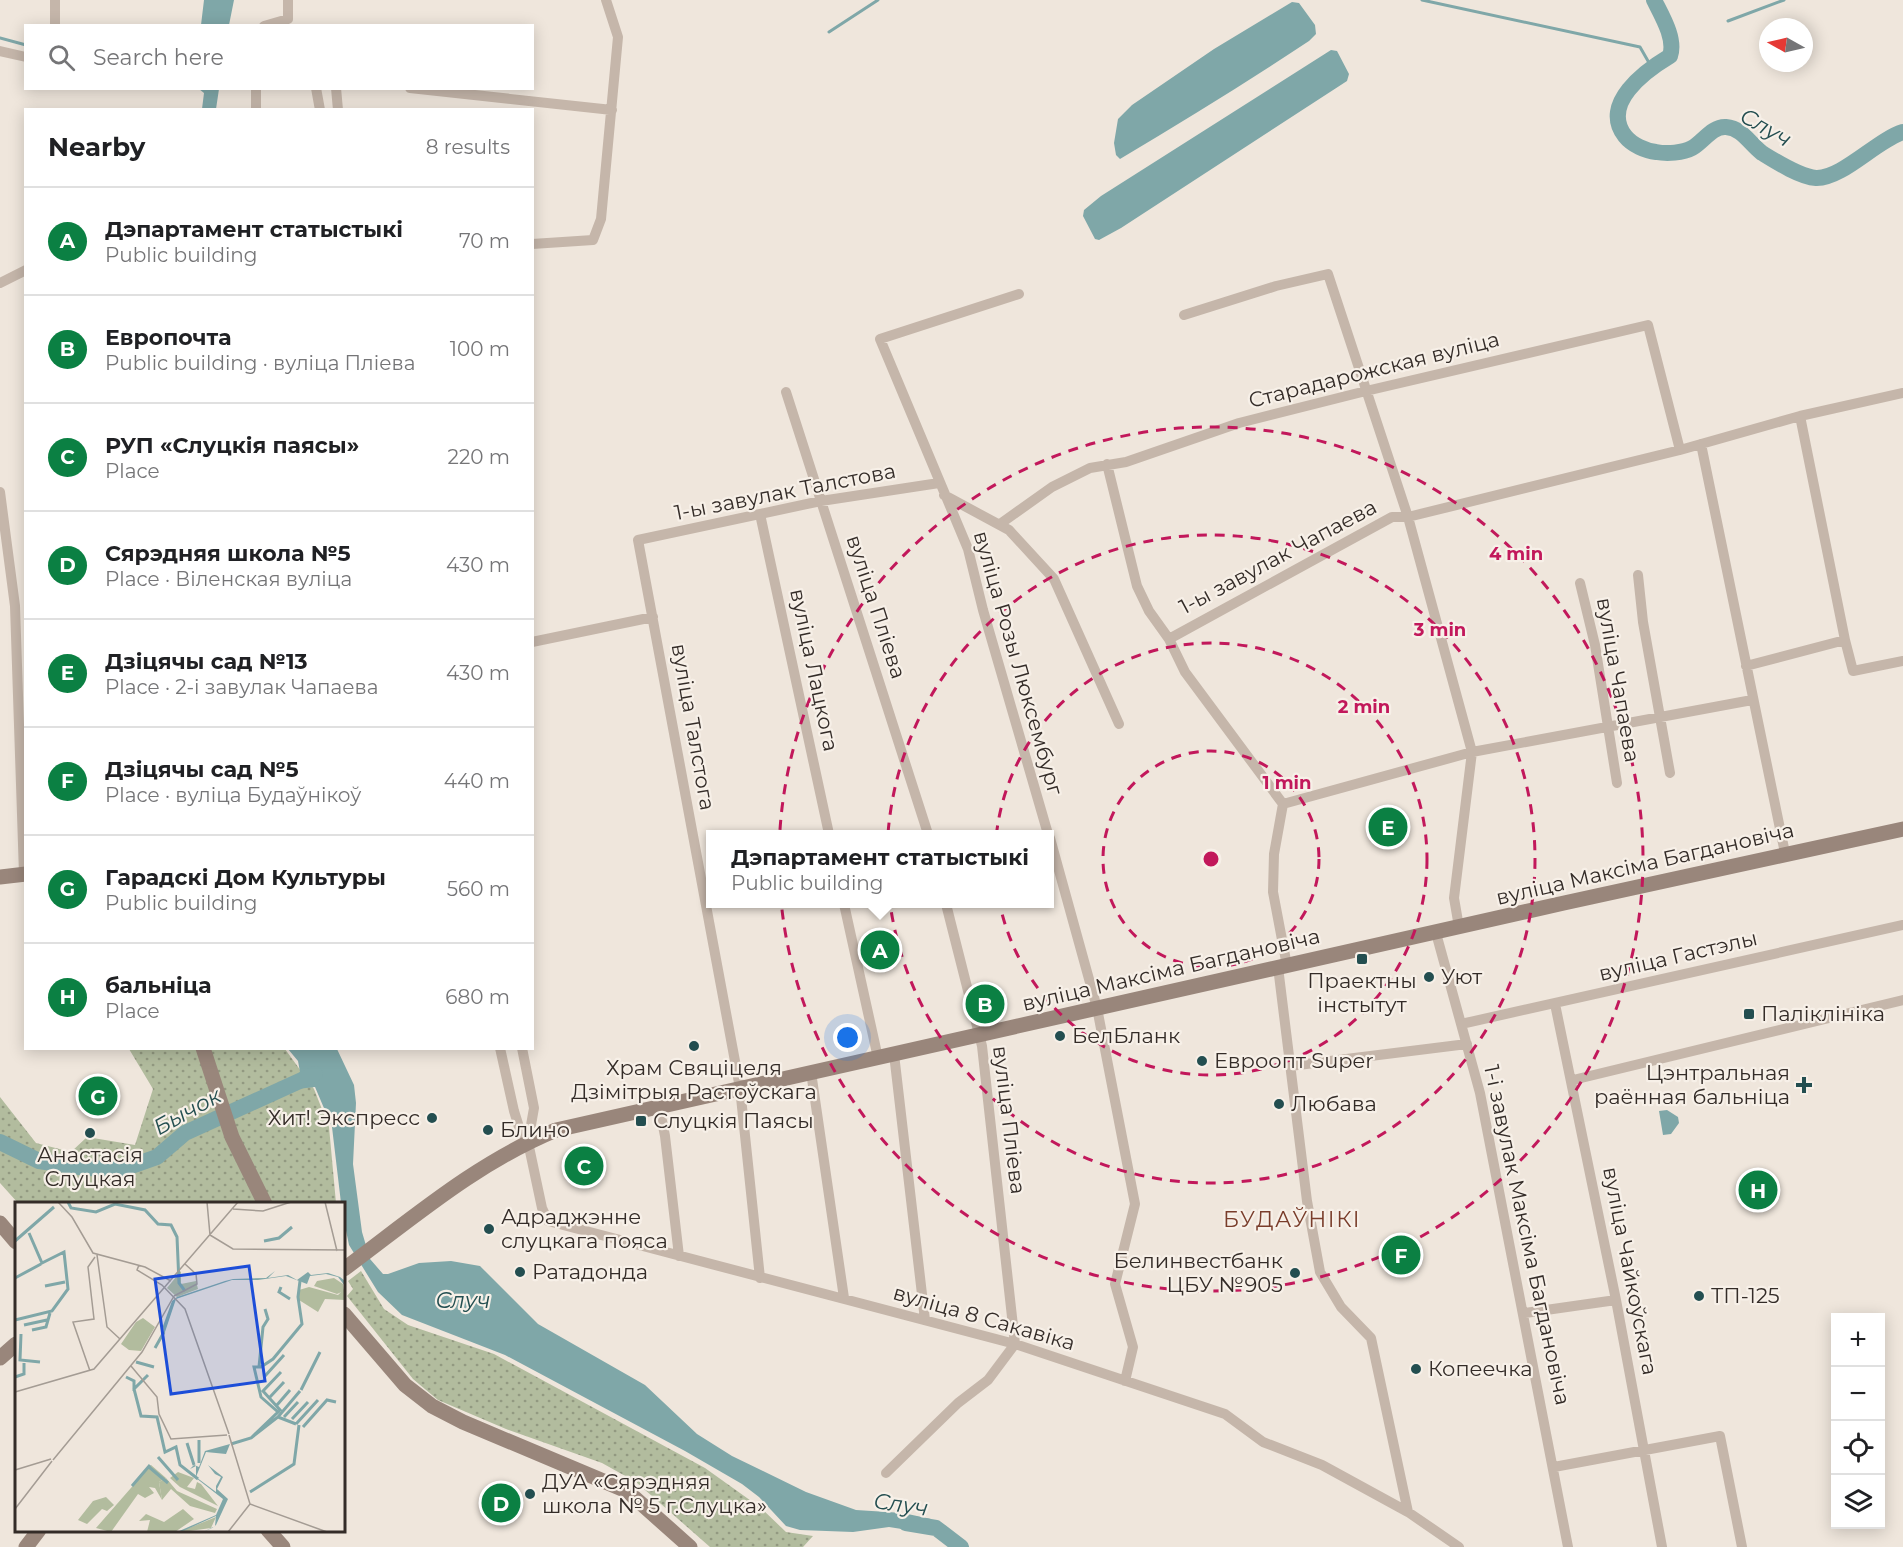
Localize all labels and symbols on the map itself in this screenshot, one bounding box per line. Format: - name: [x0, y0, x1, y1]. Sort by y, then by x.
- north arrow: [1759, 18, 1813, 72]
- water label: Случ: [1735, 102, 1796, 153]
- street label: Старадарожская вуліца: [1246, 326, 1502, 413]
- street label: 1-ы завулак Талстова: [672, 458, 898, 525]
- street label: 1-ы завулак Чапаева: [1175, 494, 1381, 619]
- street label: вуліца Розы Люксембург: [969, 528, 1068, 798]
- street label: вуліца Пліева: [841, 532, 911, 682]
- text: 4 min: [1489, 543, 1543, 565]
- street label: вуліца Лацкога: [785, 586, 844, 753]
- street label: вуліца Чапаева: [1592, 596, 1645, 764]
- text: 3 min: [1413, 619, 1466, 641]
- street label: вуліца Талстога: [667, 642, 720, 812]
- text: 2 min: [1338, 696, 1390, 718]
- text: 1 min: [1263, 772, 1311, 794]
- pin: E: [1368, 804, 1408, 850]
- street label: вуліца Максіма Багдановіча: [1494, 817, 1796, 910]
- centre of rings: [1201, 849, 1221, 869]
- street label: вуліца Максіма Багдановіча: [1020, 923, 1322, 1016]
- street label: вуліца Гастэлы: [1596, 925, 1760, 986]
- pin: A: [860, 928, 900, 972]
- marker: Праектны інстытут: [1355, 952, 1369, 966]
- place label: Уют: [1441, 964, 1482, 989]
- place label: Праектны інстытут: [1307, 968, 1417, 1017]
- marker: Уют: [1422, 970, 1436, 984]
- pin: B: [966, 982, 1004, 1026]
- place label: Паліклініка: [1761, 1001, 1885, 1026]
- marker: Паліклініка: [1742, 1007, 1756, 1021]
- your location: [833, 1023, 862, 1052]
- place label: БелБланк: [1072, 1023, 1180, 1048]
- marker: БелБланк: [1053, 1029, 1067, 1043]
- marker: Храм Свяціцеля Дзімітрыя Растоўскага: [687, 1039, 701, 1053]
- street label: вуліца Пліева: [988, 1044, 1031, 1196]
- place label: Евроопт Super: [1214, 1048, 1374, 1073]
- marker: Евроопт Super: [1195, 1054, 1209, 1068]
- place label: Храм Свяціцеля Дзімітрыя Растоўскага: [571, 1055, 817, 1104]
- place label: Цэнтральная раённая бальніца: [1594, 1060, 1790, 1109]
- street label: 1-і завулак Максіма Багдановіча: [1479, 1062, 1576, 1407]
- pin: G: [78, 1074, 118, 1118]
- marker: Цэнтральная раённая бальніца: [1795, 1076, 1813, 1094]
- water label: Бычок: [149, 1081, 227, 1141]
- place label: Любава: [1291, 1091, 1377, 1116]
- marker: Любава: [1272, 1097, 1286, 1111]
- place label: Хит! Экспресс: [268, 1105, 420, 1130]
- place label: Слуцкія Паясы: [653, 1108, 814, 1133]
- marker: Хит! Экспресс: [425, 1111, 439, 1125]
- marker: Слуцкія Паясы: [634, 1114, 648, 1128]
- place label: Блино: [500, 1117, 570, 1142]
- marker: Блино: [481, 1123, 495, 1137]
- marker: Анастасія Слуцкая: [83, 1126, 97, 1140]
- place label: Анастасія Слуцкая: [37, 1142, 143, 1191]
- pin: C: [564, 1144, 604, 1188]
- street label: вуліца Чайкоўскага: [1598, 1165, 1663, 1377]
- pin: H: [1738, 1168, 1778, 1212]
- inset map: [15, 1202, 345, 1532]
- place label: Адраджэнне слуцкага пояса: [501, 1204, 668, 1253]
- district label: БУДАЎНІКІ: [1223, 1206, 1361, 1233]
- marker: Адраджэнне слуцкага пояса: [482, 1222, 496, 1236]
- pin: F: [1382, 1232, 1420, 1278]
- place label: Белинвестбанк ЦБУ №905: [1113, 1248, 1283, 1297]
- place label: Ратадонда: [532, 1259, 648, 1284]
- marker: Ратадонда: [513, 1265, 527, 1279]
- marker: Белинвестбанк ЦБУ №905: [1288, 1266, 1302, 1280]
- street label: вуліца 8 Сакавіка: [890, 1280, 1078, 1355]
- place label: ТП-125: [1711, 1283, 1780, 1308]
- water label: Случ: [436, 1287, 490, 1314]
- marker: ТП-125: [1692, 1289, 1706, 1303]
- place label: Копеечка: [1428, 1356, 1532, 1381]
- marker: Копеечка: [1409, 1362, 1423, 1376]
- place label: ДУА «Сярэдняя школа № 5 г.Слуцка»: [542, 1469, 767, 1518]
- pin: D: [482, 1480, 520, 1526]
- marker: ДУА «Сярэдняя школа № 5 г.Слуцка»: [523, 1487, 537, 1501]
- water label: Случ: [872, 1487, 930, 1522]

